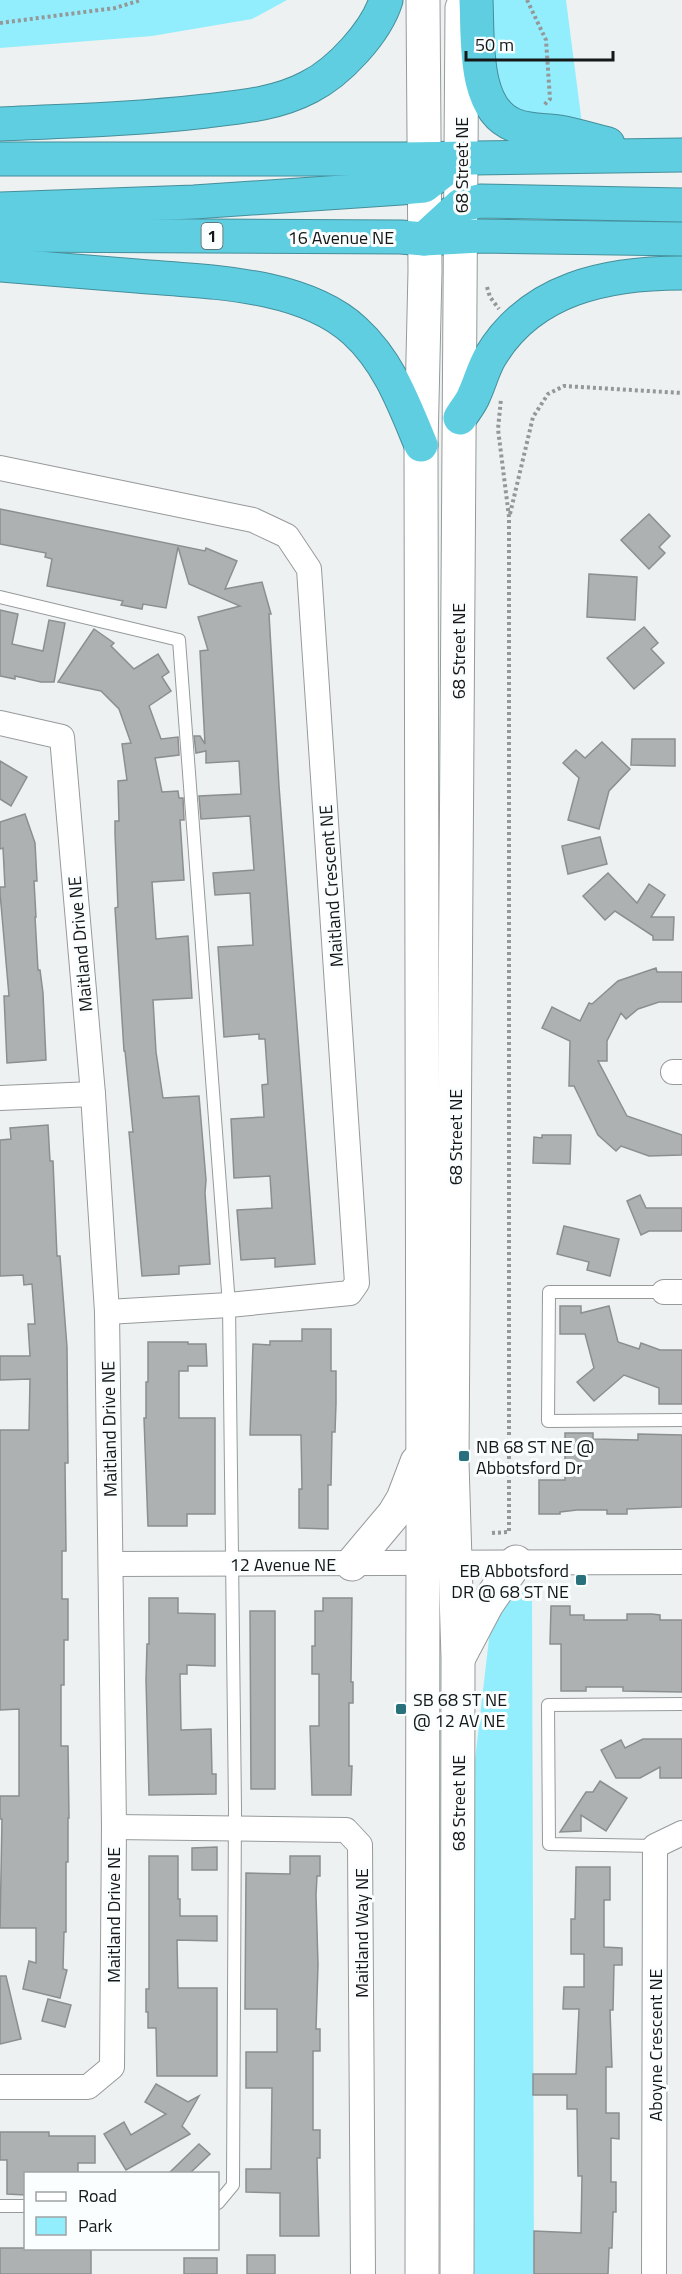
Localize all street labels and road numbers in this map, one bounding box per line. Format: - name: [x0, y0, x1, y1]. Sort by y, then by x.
- street label: 68 Street NE: [448, 117, 475, 213]
- road number: 1: [202, 223, 222, 249]
- street label: 16 Avenue NE: [288, 224, 394, 251]
- street label: 68 Street NE: [445, 603, 472, 699]
- street label: Maitland Crescent NE: [312, 804, 350, 968]
- street label: Maitland Drive NE: [61, 875, 99, 1013]
- street label: 68 Street NE: [442, 1089, 469, 1185]
- street label: Maitland Drive NE: [94, 1361, 124, 1497]
- street label: 12 Avenue NE: [230, 1551, 336, 1578]
- street label: 68 Street NE: [445, 1755, 472, 1851]
- street label: Maitland Drive NE: [100, 1847, 127, 1983]
- street label: Maitland Way NE: [348, 1868, 375, 1998]
- street label: Aboyne Crescent NE: [642, 1968, 669, 2122]

